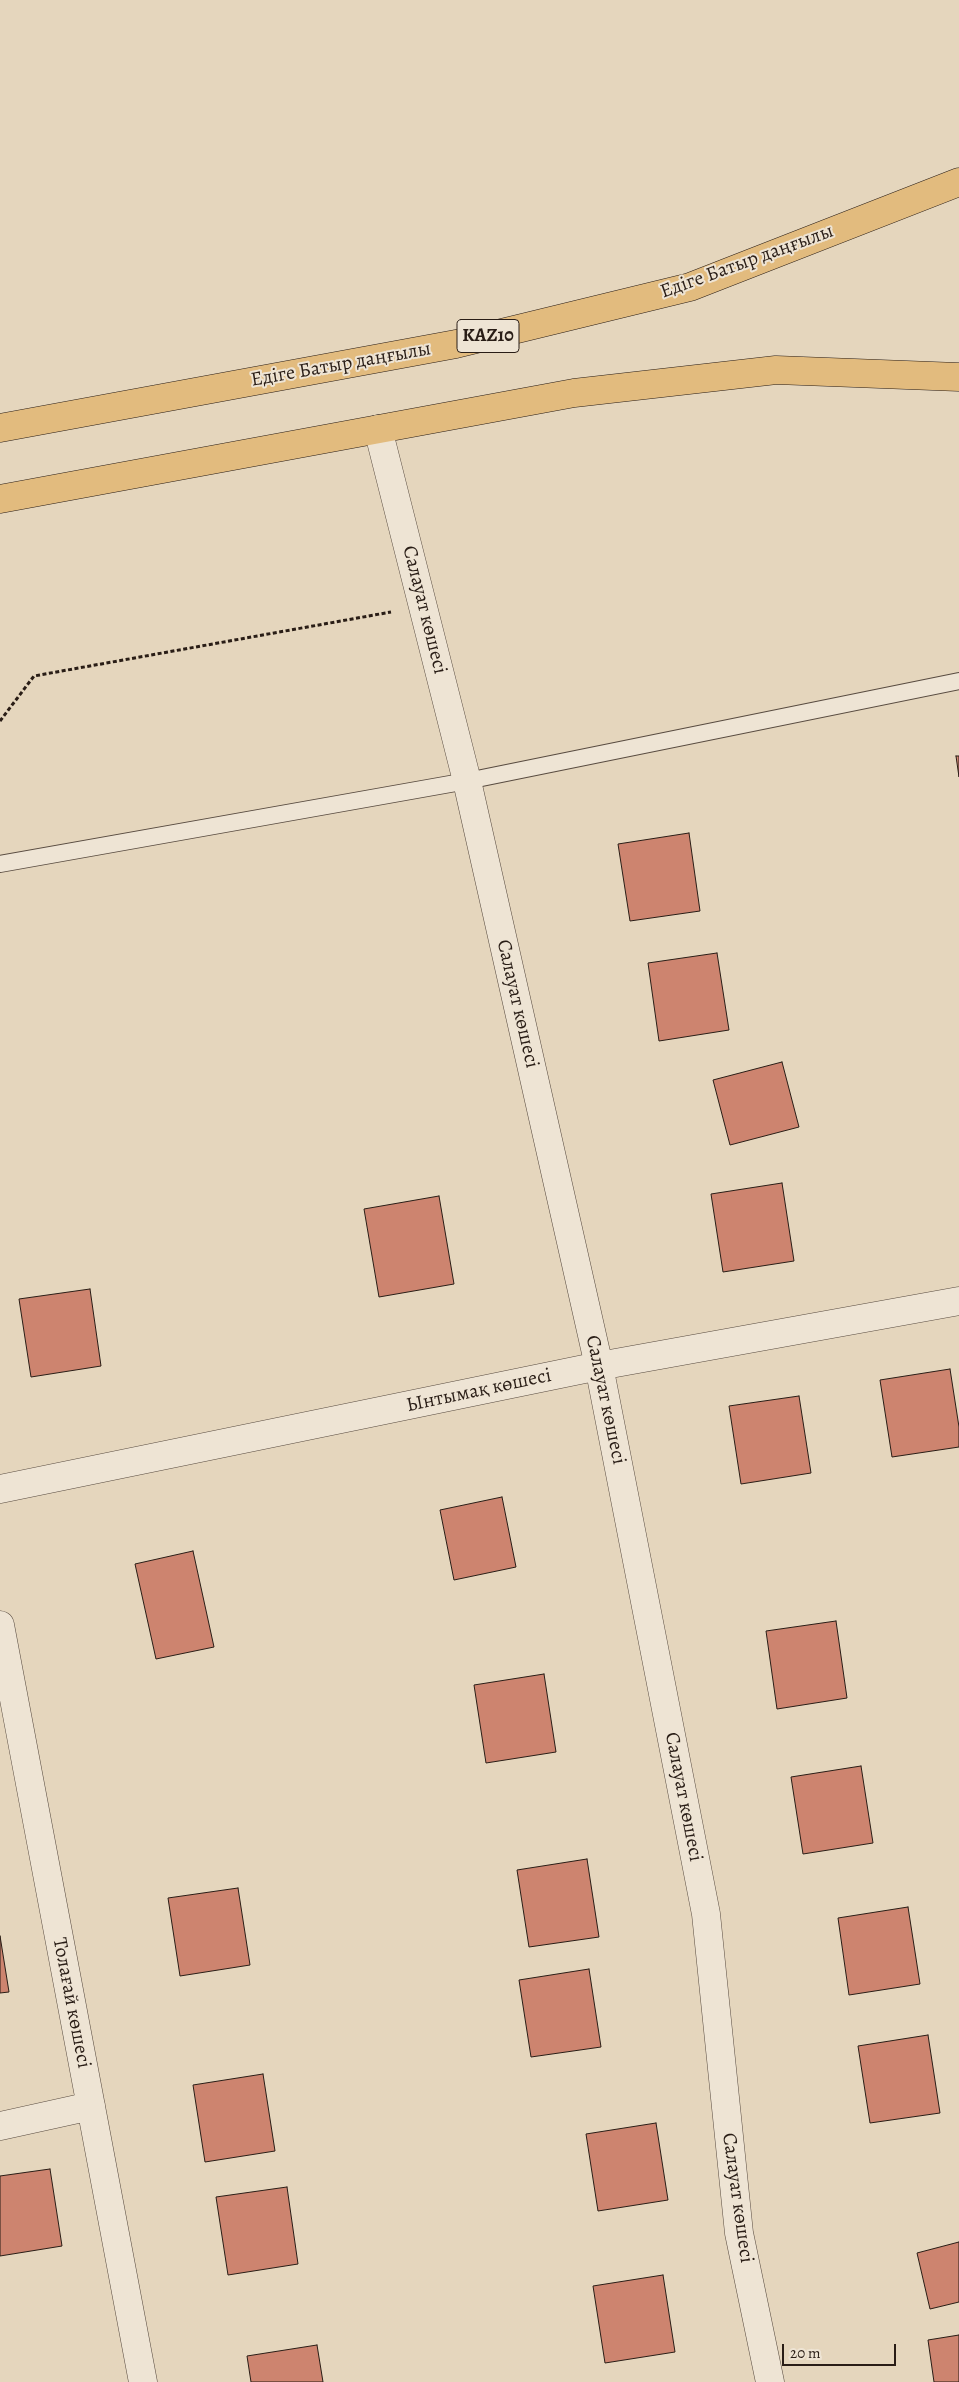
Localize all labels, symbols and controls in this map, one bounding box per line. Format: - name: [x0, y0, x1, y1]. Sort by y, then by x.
- street label: Едіге Батыр даңғылы: [657, 220, 837, 304]
- road number: KAZ10: [457, 320, 519, 352]
- street label: Едіге Батыр даңғылы: [249, 337, 433, 393]
- street label: Салауат көшесі: [396, 543, 452, 677]
- street label: Салауат көшесі: [491, 937, 543, 1071]
- street label: Салауат көшесі: [580, 1333, 630, 1467]
- street label: Ынтымақ көшесі: [404, 1364, 554, 1418]
- street label: Салауат көшесі: [659, 1730, 707, 1864]
- street label: Толағай көшесі: [47, 1936, 95, 2070]
- street label: Салауат көшесі: [716, 2131, 758, 2265]
- scale bar: [784, 2334, 898, 2366]
- text: 20 m: [790, 2343, 821, 2363]

